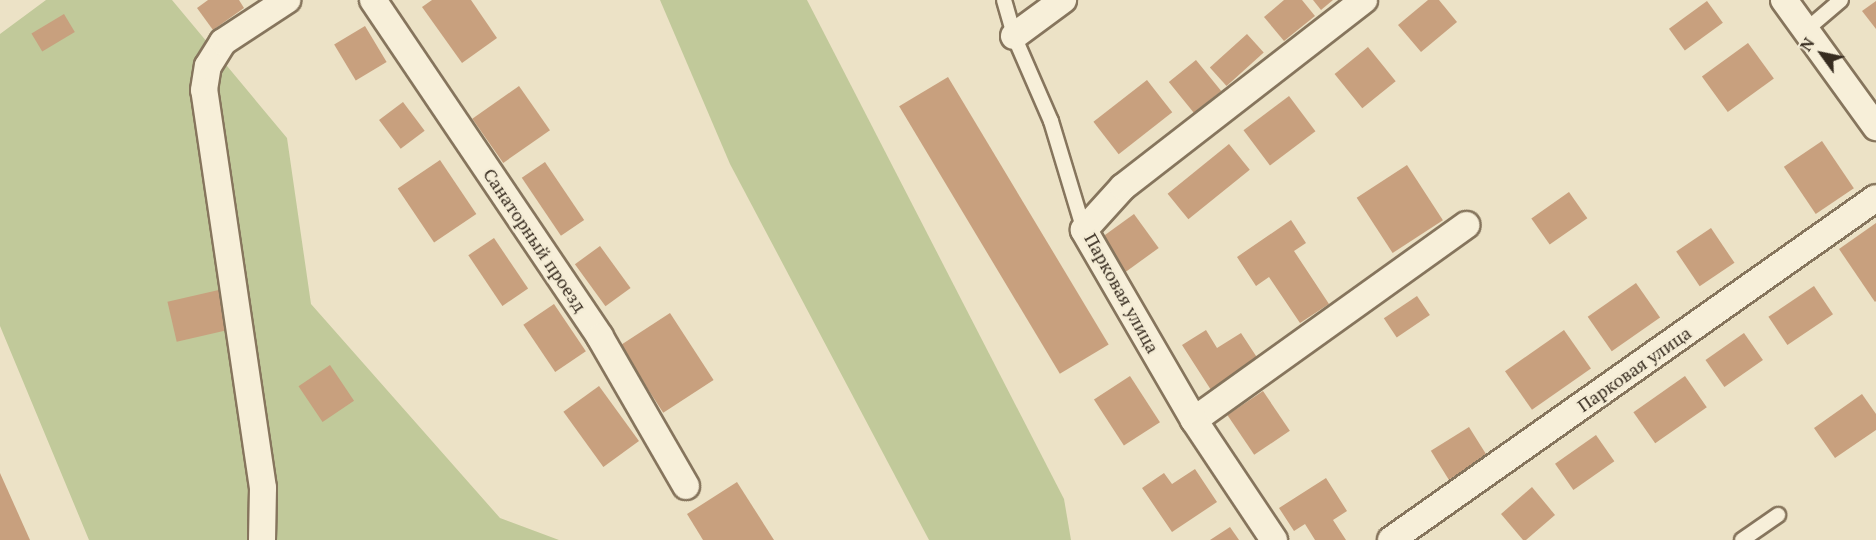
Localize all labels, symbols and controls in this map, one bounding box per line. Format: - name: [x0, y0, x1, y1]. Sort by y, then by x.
- north arrow: [1792, 24, 1852, 84]
- text: N: [1794, 33, 1819, 55]
- street label: Санаторный проезд: [479, 164, 591, 316]
- street label: Парковая улица: [1080, 229, 1164, 357]
- street label: Парковая улица: [1573, 322, 1695, 416]

